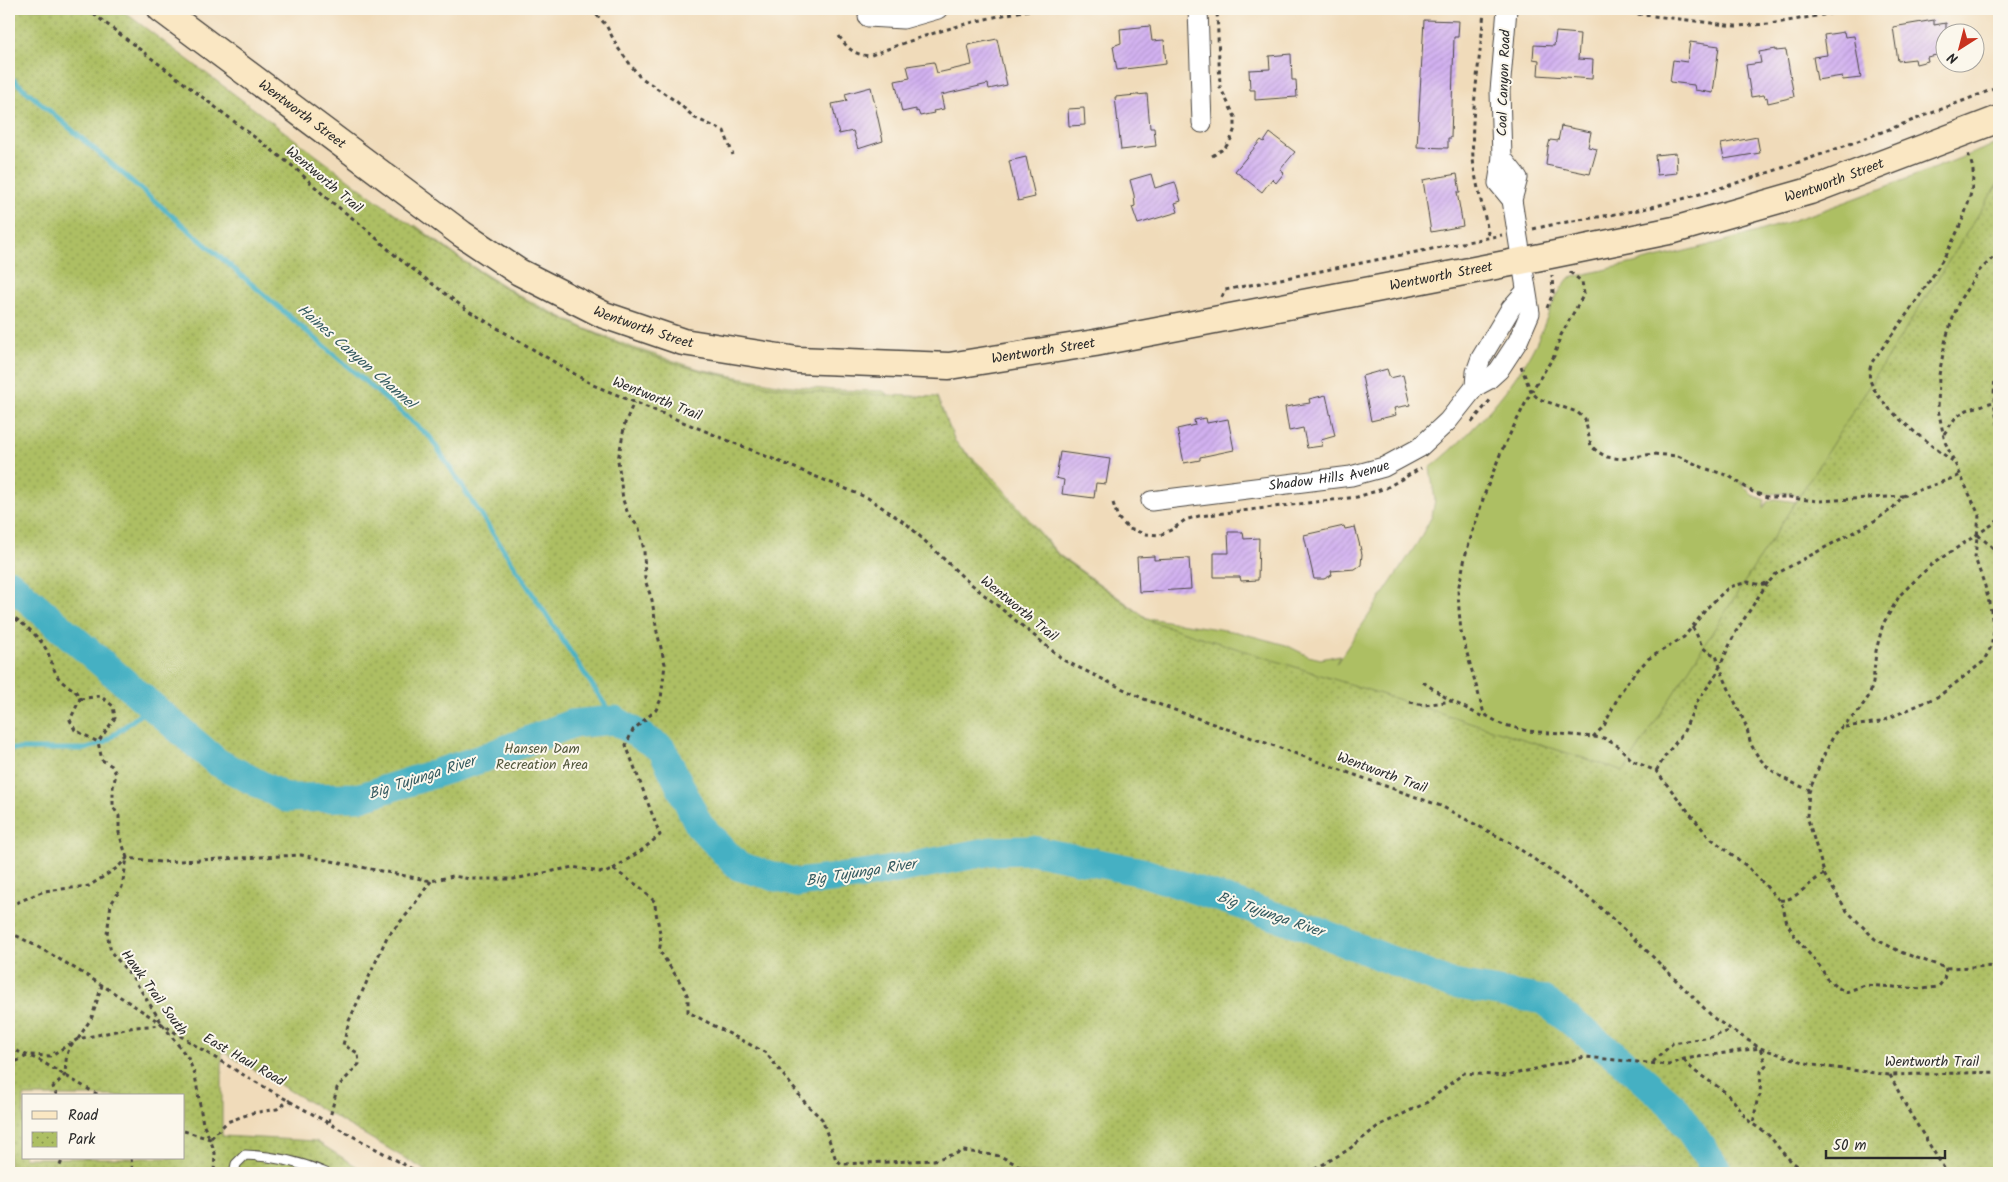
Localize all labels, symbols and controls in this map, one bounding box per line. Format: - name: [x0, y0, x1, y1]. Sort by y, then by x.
- north arrow: [1936, 22, 1986, 72]
- street label: Coal Canyon Road: [1491, 28, 1517, 137]
- text: N: [1943, 46, 1963, 69]
- street label: Wentworth Street: [253, 74, 351, 155]
- street label: Wentworth Trail: [281, 141, 368, 219]
- street label: Wentworth Street: [1782, 153, 1888, 209]
- street label: Wentworth Street: [1388, 256, 1495, 297]
- water label: Haines Canyon Channel: [291, 299, 423, 417]
- street label: Wentworth Street: [589, 300, 695, 355]
- street label: Wentworth Street: [990, 332, 1097, 370]
- street label: Wentworth Trail: [609, 371, 705, 427]
- street label: Shadow Hills Avenue: [1268, 454, 1395, 497]
- street label: Wentworth Trail: [975, 571, 1063, 648]
- park label: Hansen Dam Recreation Area: [496, 738, 588, 776]
- street label: Wentworth Trail: [1334, 747, 1431, 800]
- water label: Big Tujunga River: [365, 748, 481, 807]
- water label: Big Tujunga River: [804, 852, 921, 894]
- water label: Big Tujunga River: [1214, 886, 1329, 945]
- street label: Hawk Trail South: [115, 945, 193, 1041]
- street label: East Haul Road: [199, 1028, 290, 1093]
- street label: Wentworth Trail: [1885, 1051, 1980, 1073]
- legend: [22, 1094, 185, 1160]
- text: Road: [68, 1104, 99, 1128]
- scale bar: [1826, 1127, 1944, 1159]
- text: Park: [68, 1128, 96, 1152]
- text: 50 m: [1833, 1134, 1867, 1158]

